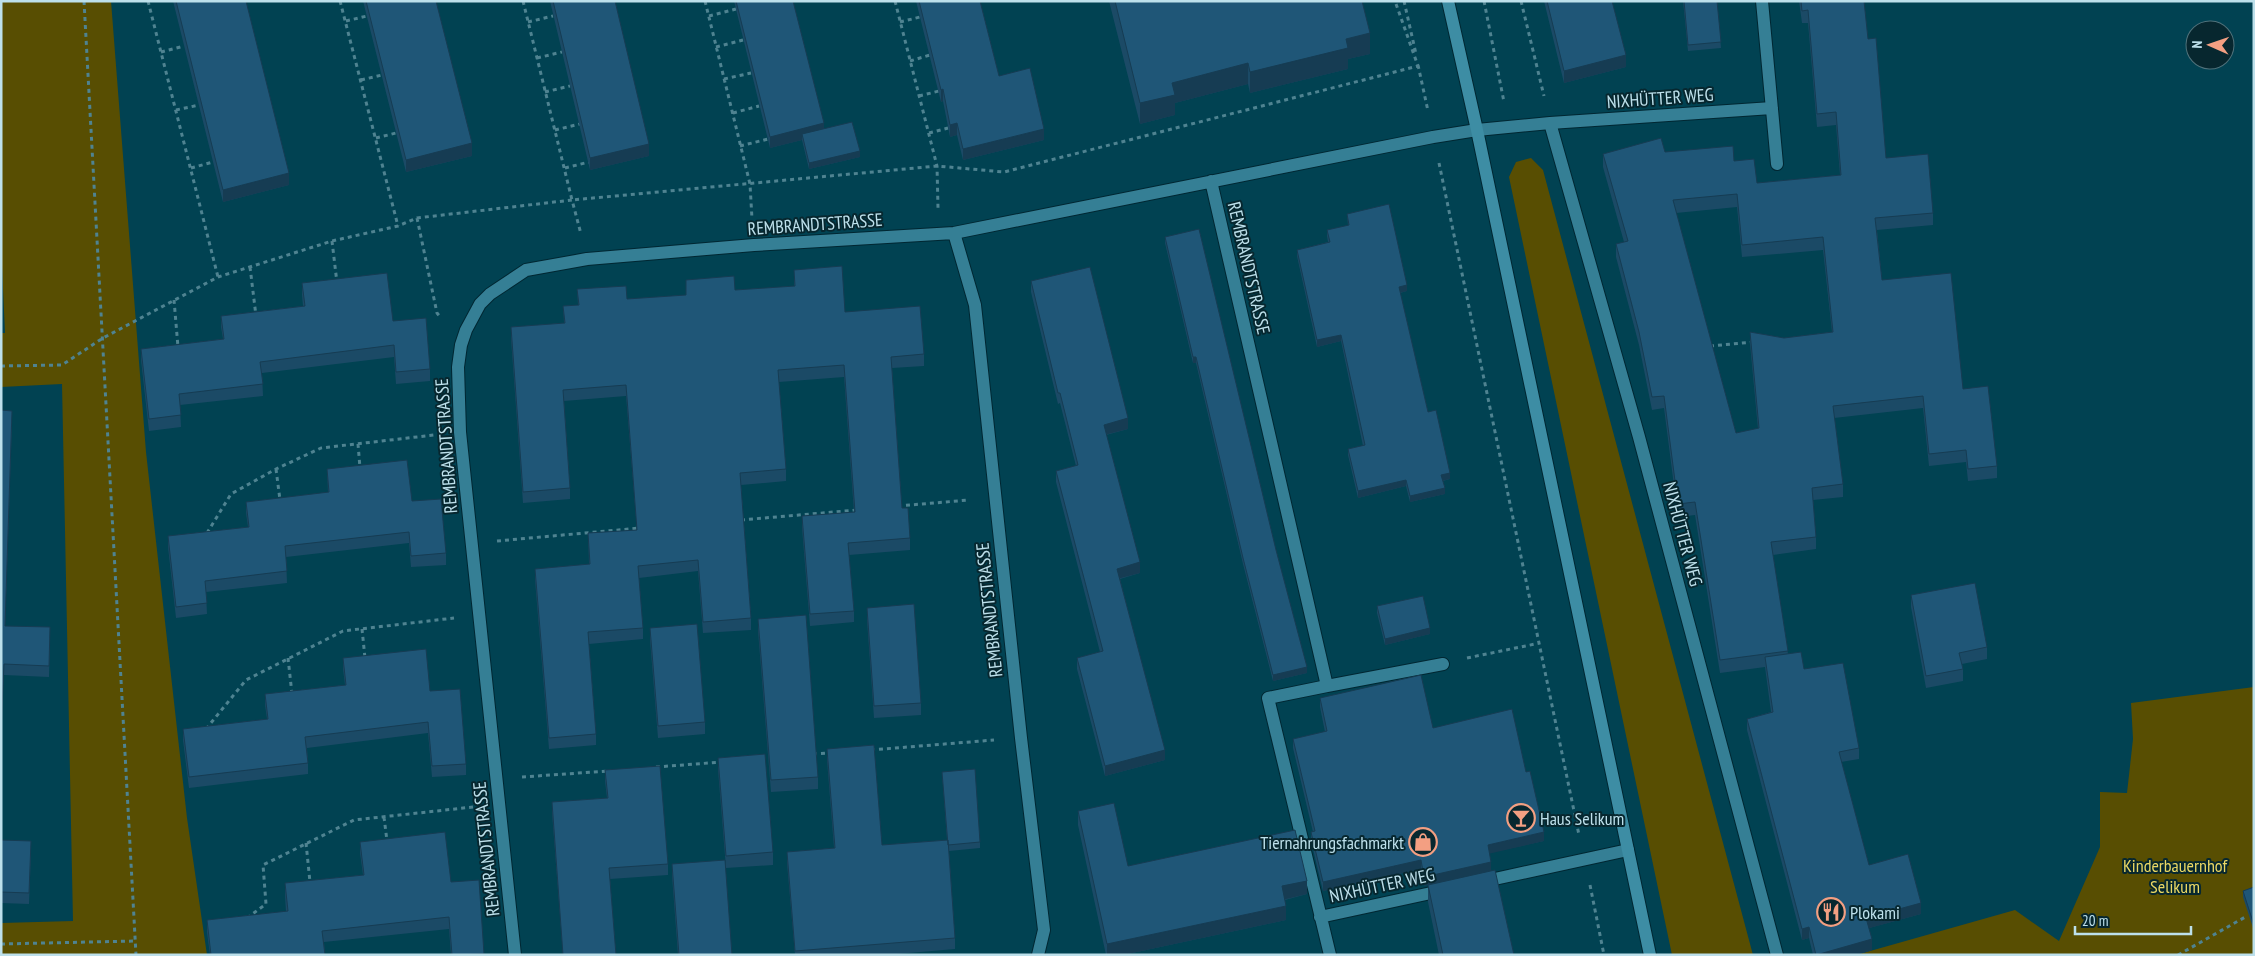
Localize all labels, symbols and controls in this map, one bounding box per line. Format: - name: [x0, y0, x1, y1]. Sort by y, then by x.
- north arrow: [2185, 20, 2235, 70]
- text: N: [2188, 40, 2206, 49]
- street label: NIXHÜTTER WEG: [1606, 83, 1714, 113]
- street label: REMBRANDTSTRASSE: [1223, 200, 1275, 336]
- street label: REMBRANDTSTRASSE: [747, 208, 883, 240]
- street label: REMBRANDTSTRASSE: [430, 378, 462, 514]
- street label: NIXHÜTTER WEG: [1658, 479, 1708, 589]
- street label: REMBRANDTSTRASSE: [970, 542, 1008, 678]
- street label: REMBRANDTSTRASSE: [467, 781, 505, 917]
- bar icon: Haus Selikum: [1506, 803, 1536, 833]
- place label: Haus Selikum: [1540, 807, 1624, 830]
- shop icon: Tiernahrungsfachmarkt: [1408, 827, 1438, 857]
- place label: Tiernahrungsfachmarkt: [1260, 831, 1404, 854]
- park label: Kinderbauernhof Selikum: [2123, 854, 2228, 898]
- street label: NIXHÜTTER WEG: [1327, 863, 1437, 907]
- restaurant icon: Plokami: [1816, 897, 1846, 927]
- place label: Plokami: [1850, 901, 1900, 924]
- scale bar: [2075, 904, 2191, 936]
- text: 20 m: [2082, 911, 2108, 930]

